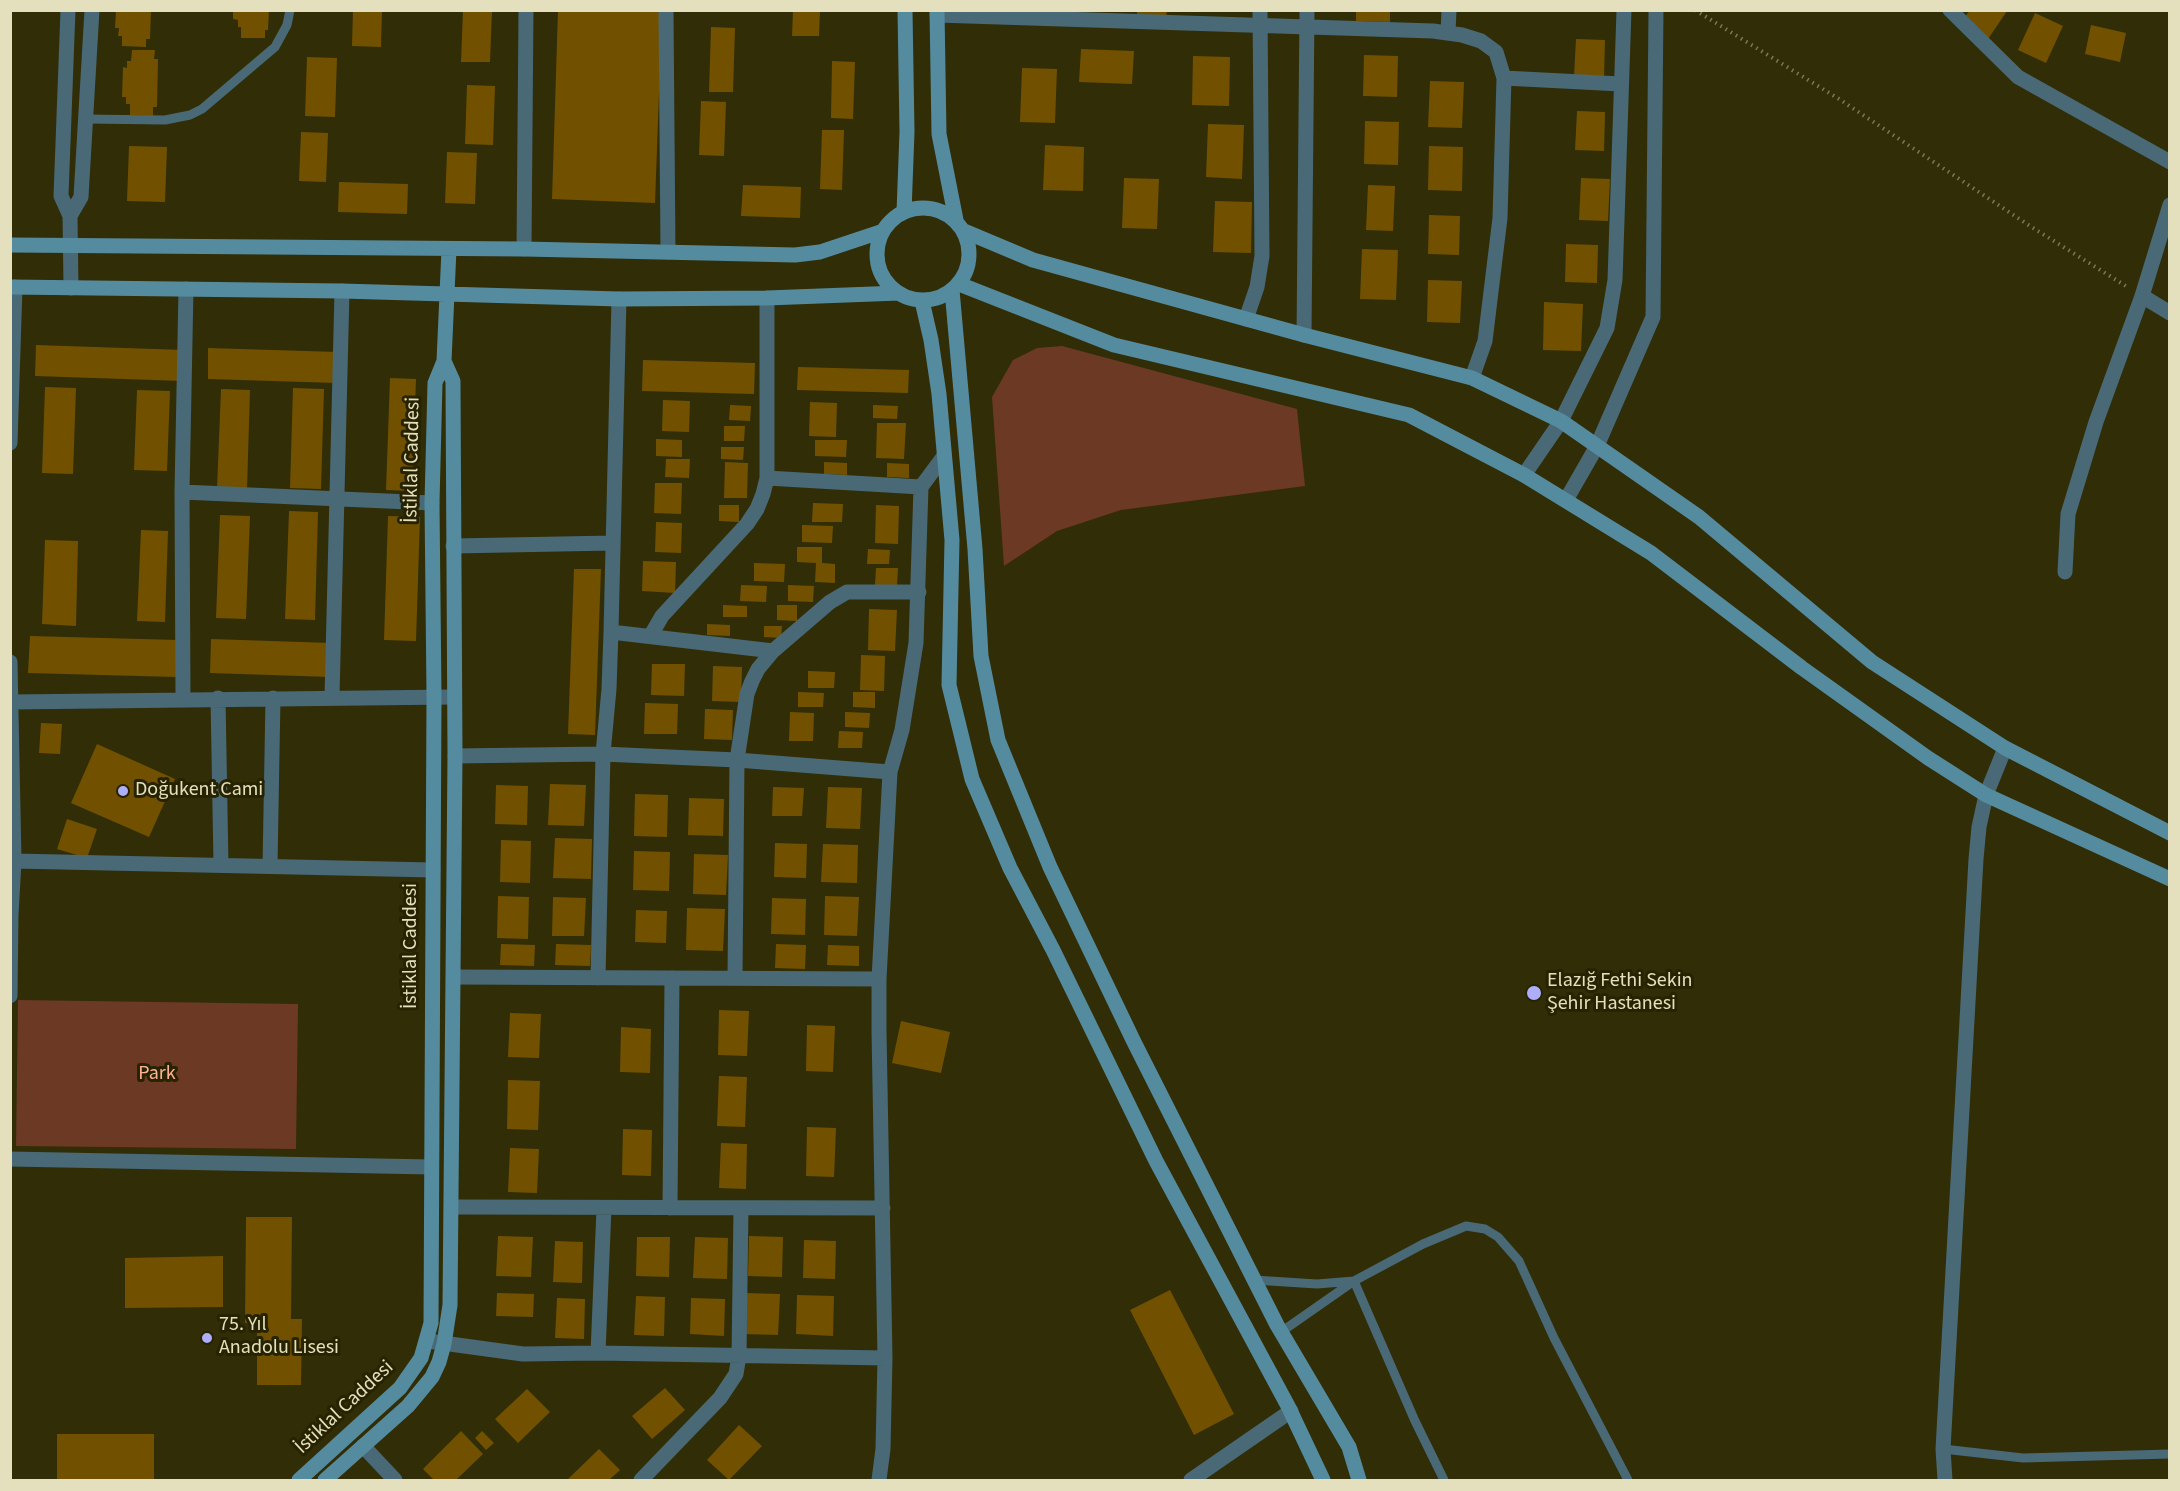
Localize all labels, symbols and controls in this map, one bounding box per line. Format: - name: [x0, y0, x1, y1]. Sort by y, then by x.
- street label: İstiklal Caddesi: [400, 397, 426, 523]
- place label: Doğukent Cami: [135, 779, 263, 803]
- marker: Doğukent Cami: [116, 784, 130, 798]
- street label: İstiklal Caddesi: [400, 883, 424, 1009]
- place label: Elazığ Fethi Sekin Şehir Hastanesi: [1547, 970, 1692, 1017]
- marker: Elazığ Fethi Sekin Şehir Hastanesi: [1525, 984, 1543, 1002]
- park label: Park: [138, 1063, 176, 1087]
- place label: 75. Yıl Anadolu Lisesi: [219, 1314, 339, 1361]
- marker: 75. Yıl Anadolu Lisesi: [200, 1331, 214, 1345]
- street label: İstiklal Caddesi: [291, 1356, 399, 1460]

